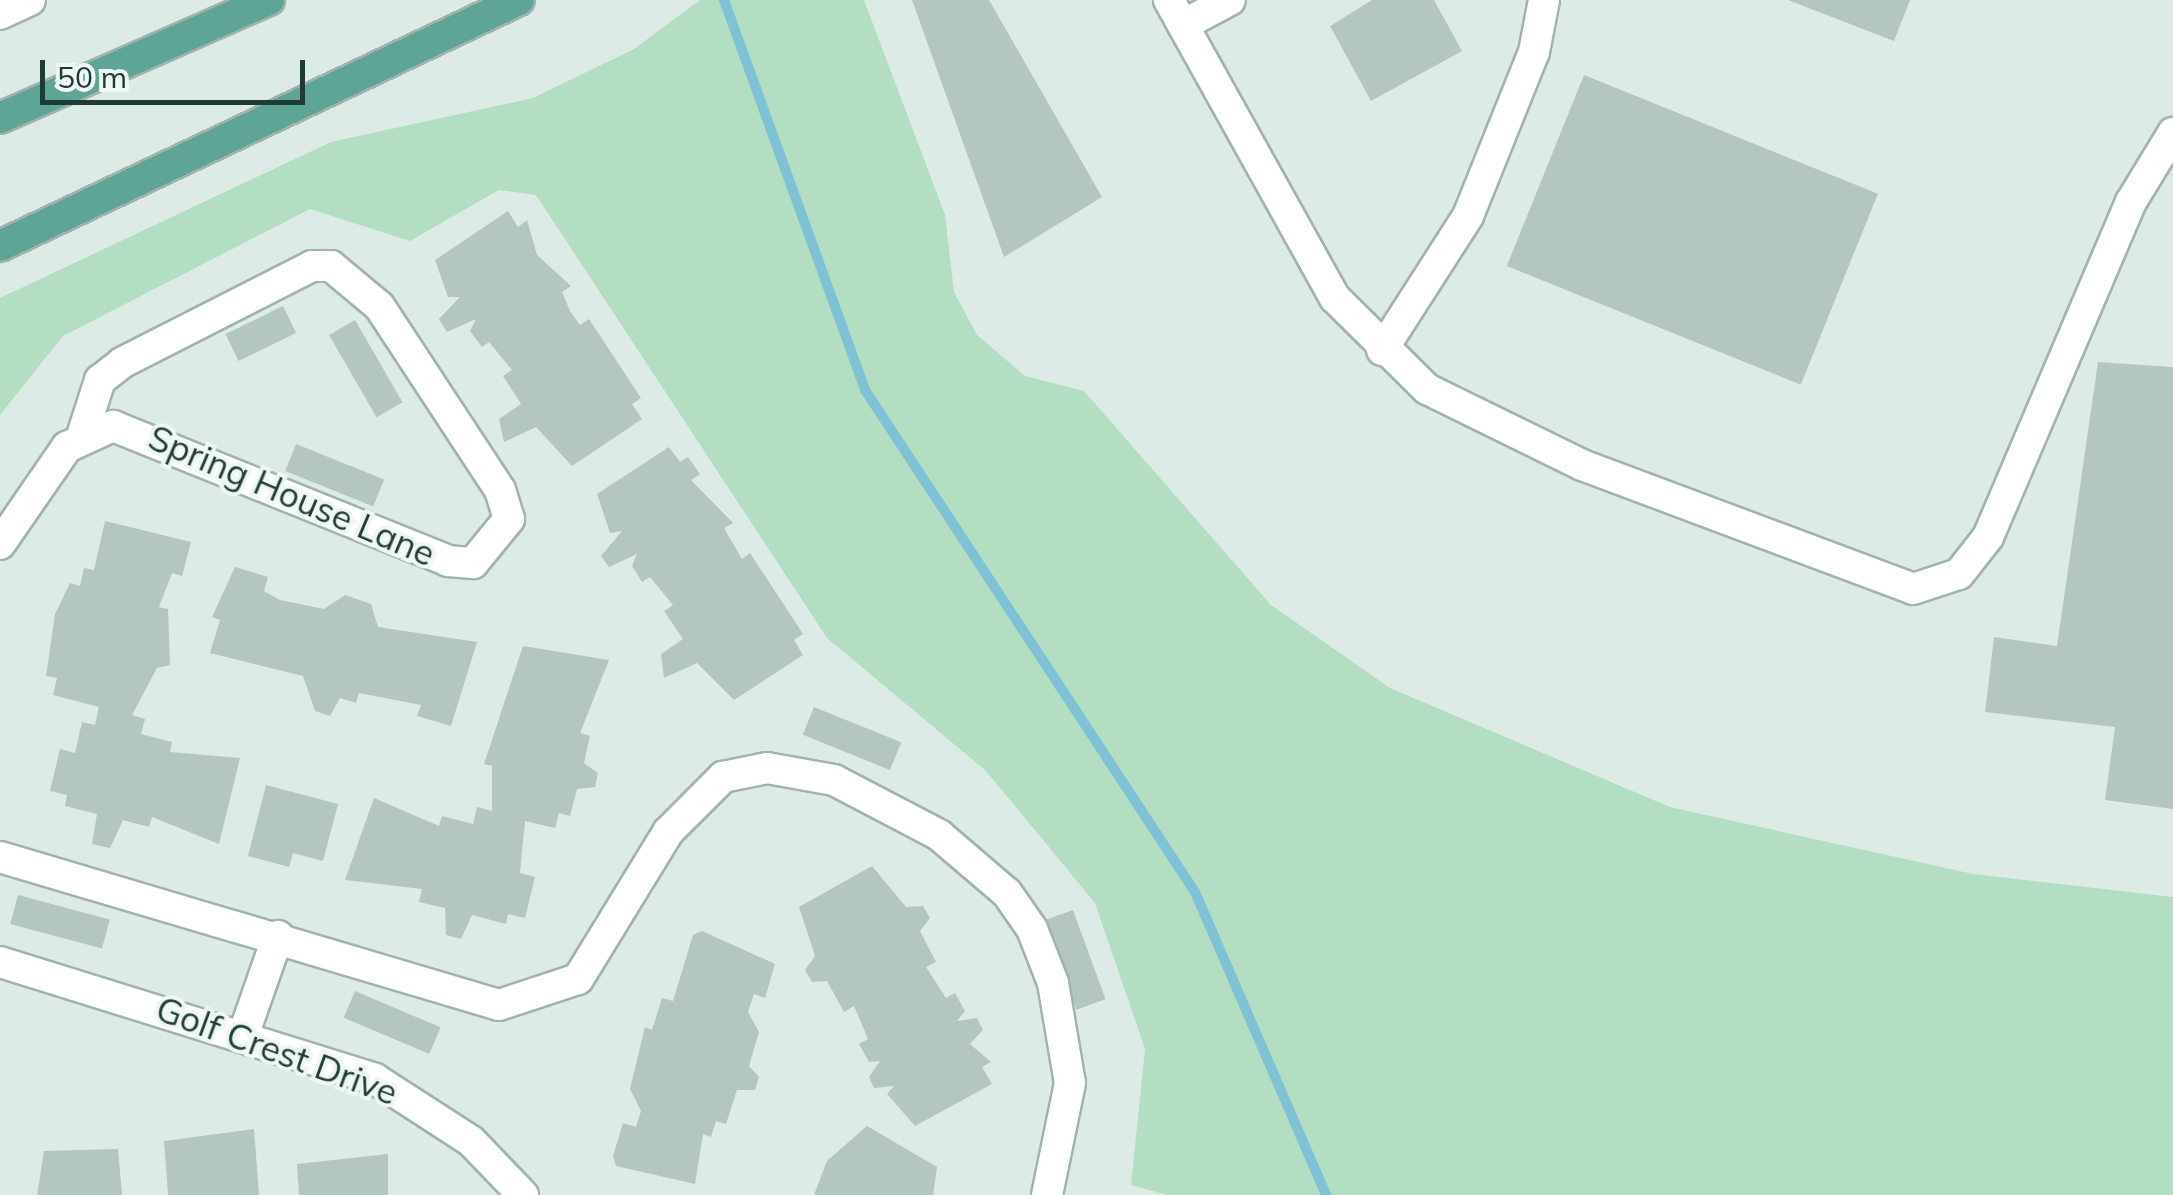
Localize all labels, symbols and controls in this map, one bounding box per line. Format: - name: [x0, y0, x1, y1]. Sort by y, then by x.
- scale bar: [45, 40, 310, 102]
- text: 50 m: [57, 58, 127, 96]
- street label: Spring House Lane: [143, 416, 441, 574]
- street label: Golf Crest Drive: [151, 987, 403, 1113]

